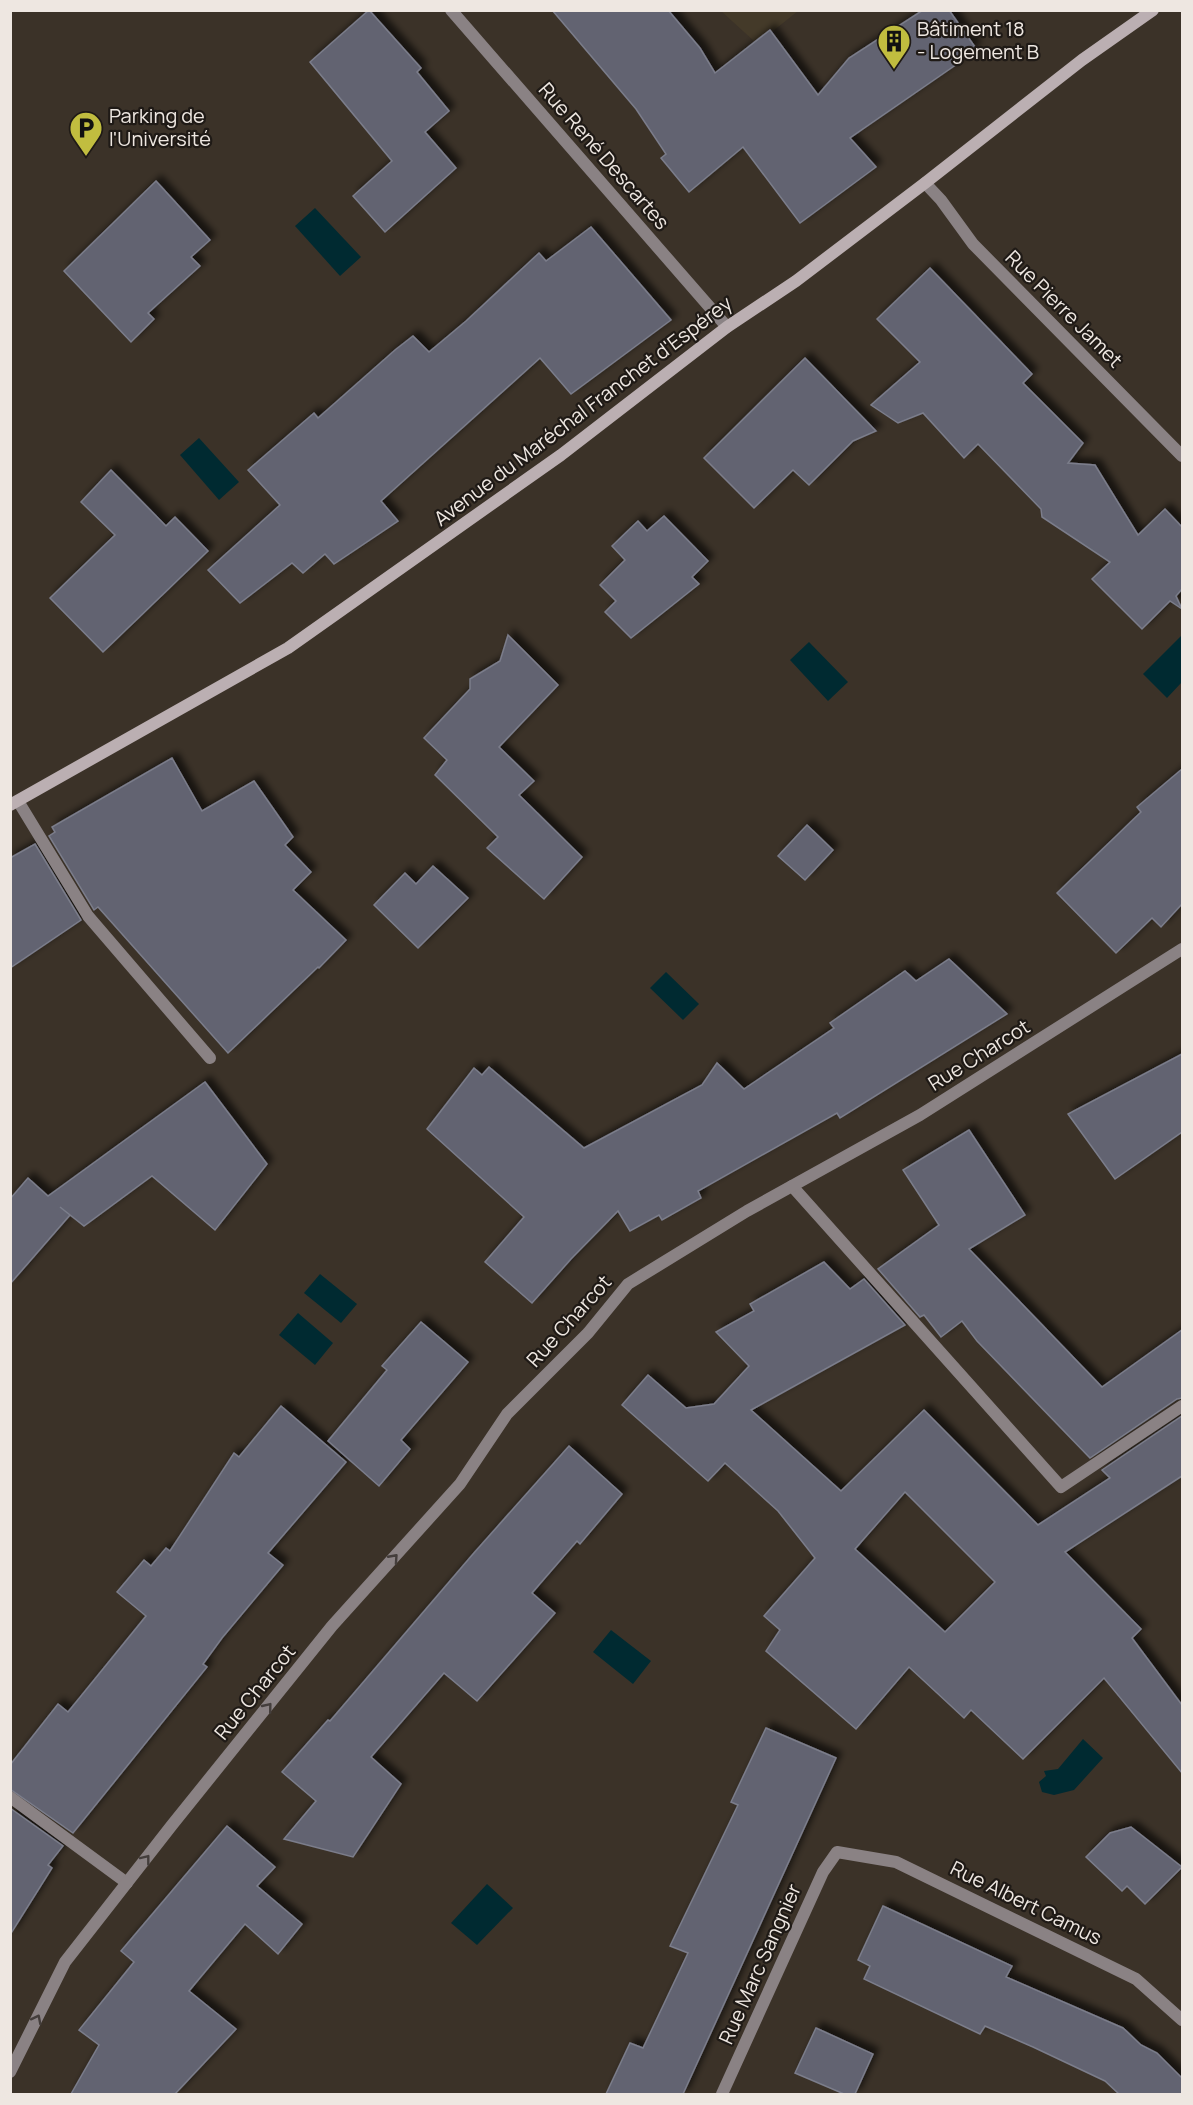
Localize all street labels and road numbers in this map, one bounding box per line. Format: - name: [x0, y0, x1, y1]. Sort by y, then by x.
- street label: Rue René Descartes: [533, 76, 676, 235]
- street label: Rue Pierre Jamet: [1000, 244, 1129, 373]
- street label: Avenue du Maréchal Franchet d'Espérey: [428, 289, 738, 532]
- street label: Rue Charcot: [923, 1013, 1035, 1097]
- street label: Rue Charcot: [520, 1269, 617, 1372]
- street label: Rue Charcot: [208, 1638, 301, 1745]
- street label: Rue Albert Camus: [946, 1854, 1106, 1951]
- street label: Rue Marc Sangnier: [712, 1879, 807, 2048]

